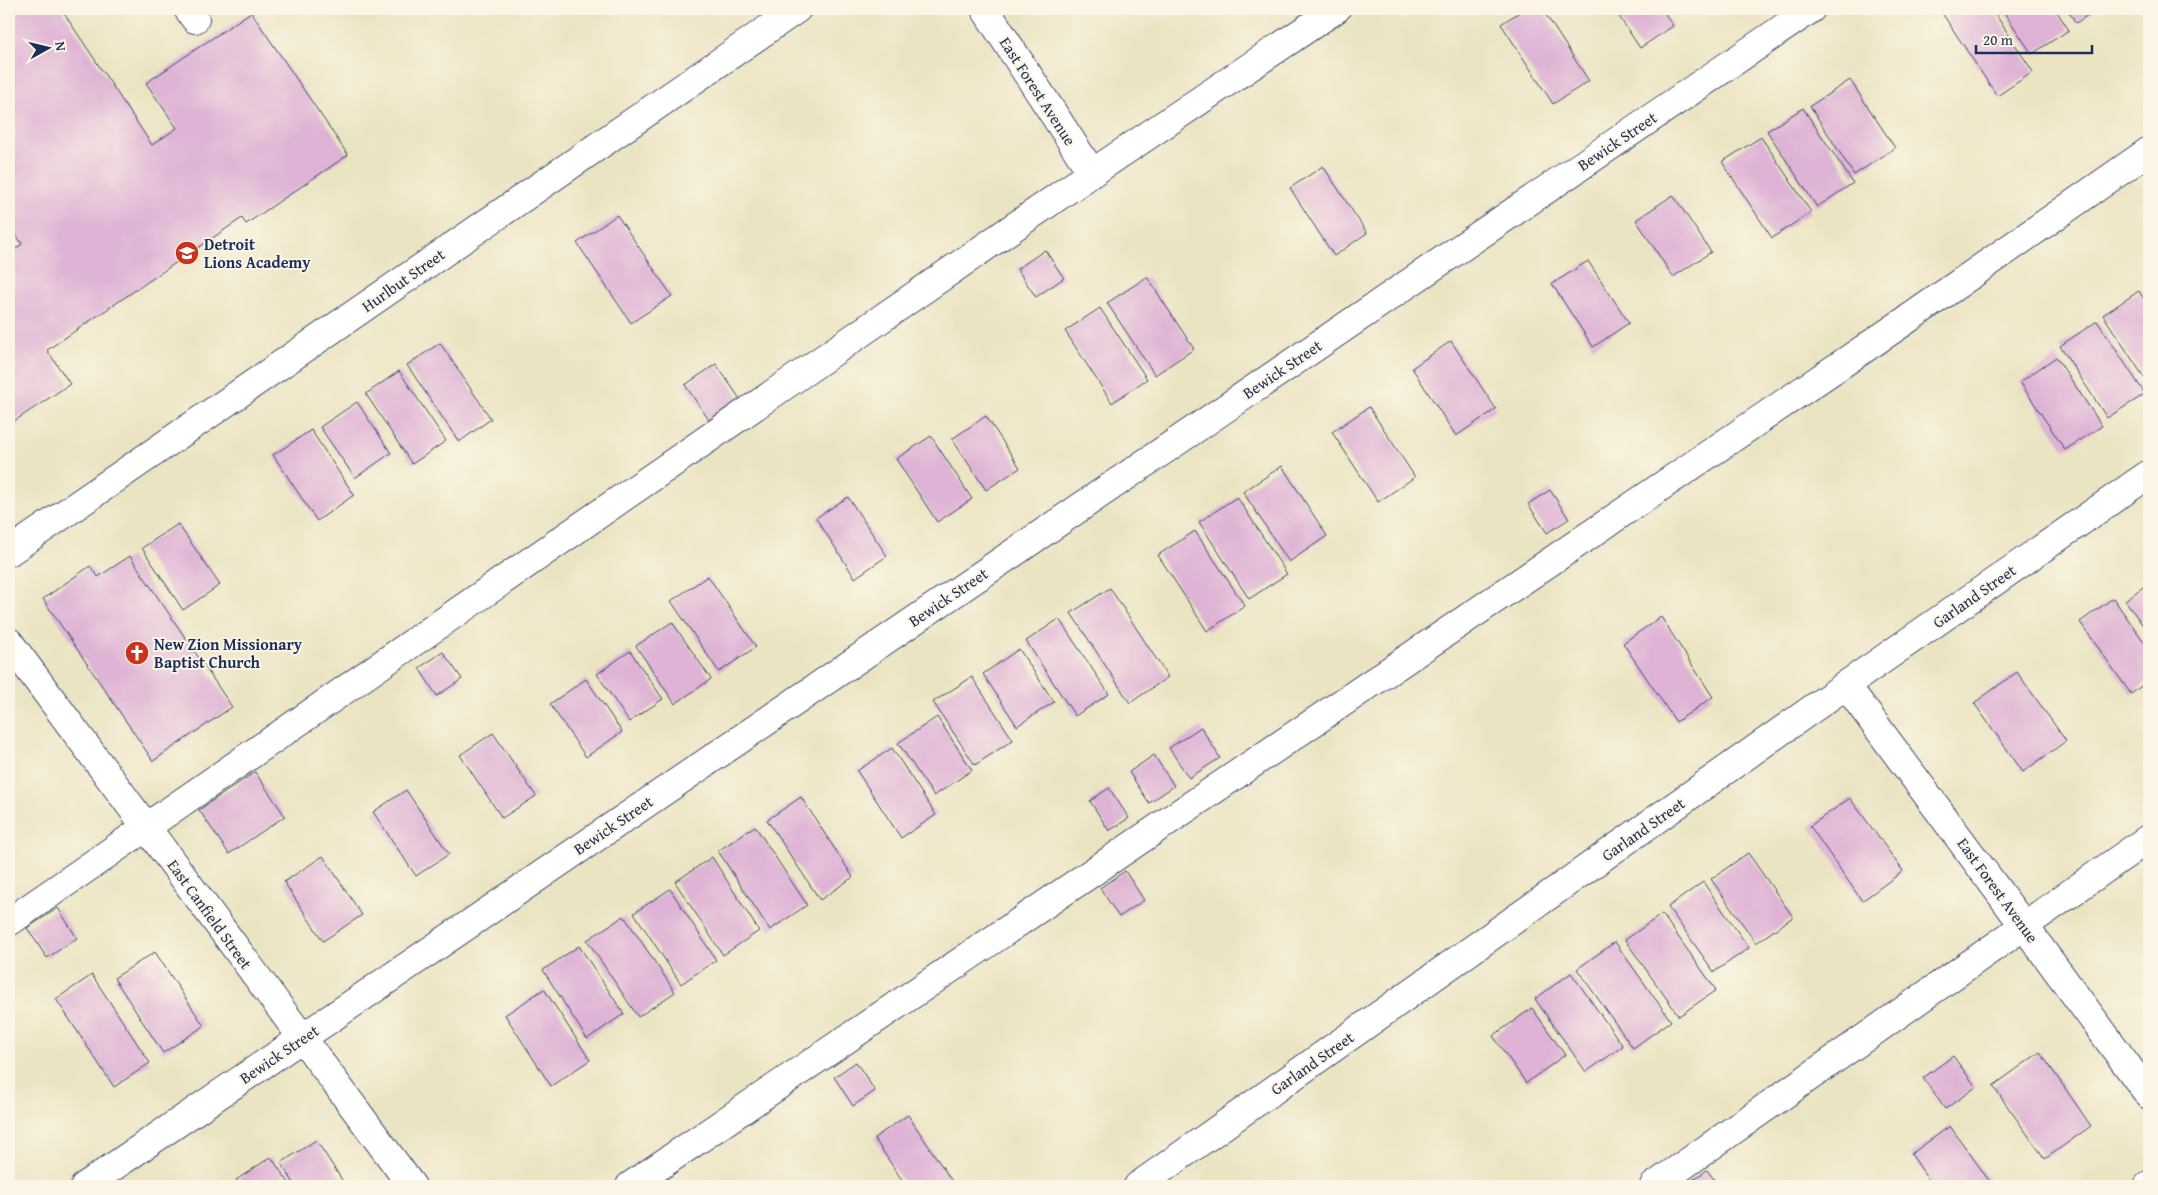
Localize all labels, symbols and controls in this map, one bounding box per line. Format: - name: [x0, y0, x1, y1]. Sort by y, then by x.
- north arrow: [22, 22, 72, 72]
- scale bar: [1976, 22, 2092, 54]
- text: 20 m: [1983, 29, 2014, 50]
- street label: East Forest Avenue: [994, 32, 1082, 150]
- text: N: [50, 40, 72, 53]
- street label: Bewick Street: [1572, 105, 1662, 177]
- place label: Detroit Lions Academy: [204, 232, 311, 274]
- school or university icon: Detroit Lions Academy: [174, 240, 200, 266]
- street label: Hurlbut Street: [356, 242, 450, 318]
- street label: Bewick Street: [1237, 333, 1327, 405]
- street label: Garland Street: [1927, 558, 2021, 634]
- street label: Bewick Street: [903, 561, 993, 633]
- place label: New Zion Missionary Baptist Church: [154, 632, 303, 674]
- church icon: New Zion Missionary Baptist Church: [124, 640, 150, 666]
- street label: Bewick Street: [568, 789, 658, 861]
- street label: Garland Street: [1596, 791, 1690, 867]
- street label: East Forest Avenue: [1952, 832, 2044, 948]
- street label: East Canfield Street: [162, 854, 258, 974]
- street label: Bewick Street: [234, 1018, 324, 1090]
- street label: Garland Street: [1265, 1025, 1359, 1101]

